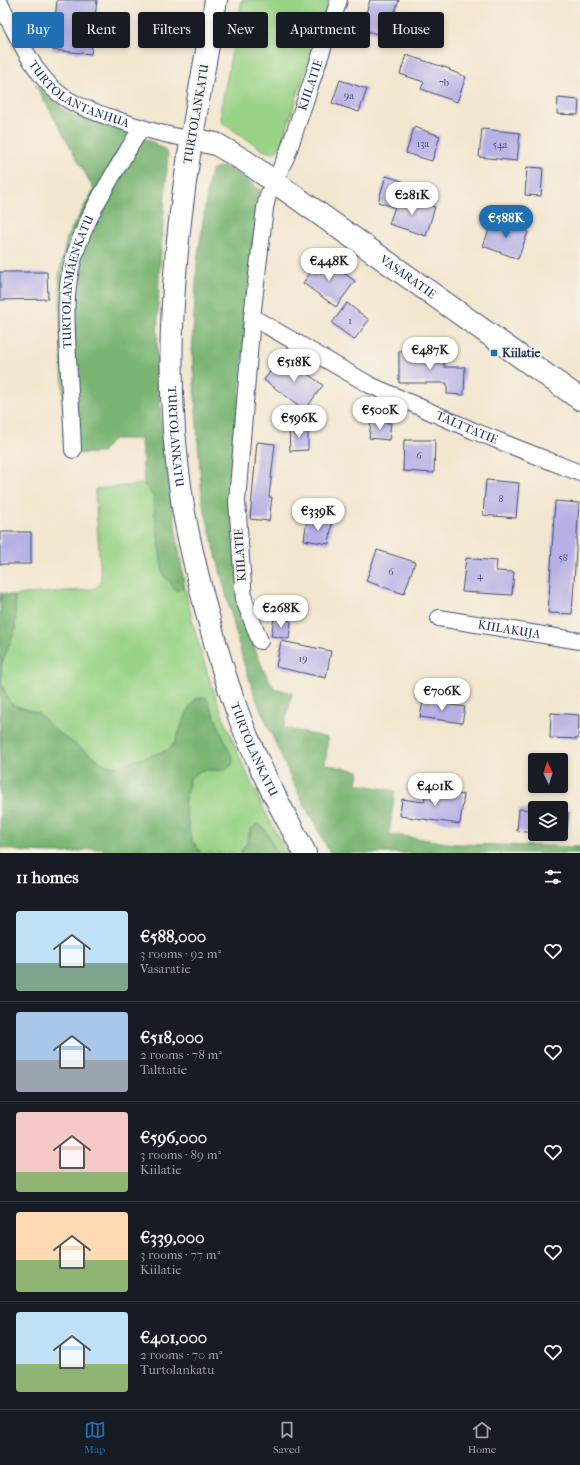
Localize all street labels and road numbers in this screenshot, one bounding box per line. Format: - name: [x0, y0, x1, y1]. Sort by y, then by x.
- street label: TURTOLANTANHUA: [26, 58, 131, 130]
- street label: KIILATIE: [295, 58, 326, 113]
- street label: TURTOLANKATU: [180, 62, 212, 165]
- street label: TURTOLANMÄENKATU: [59, 212, 97, 349]
- street label: VASARATIE: [376, 252, 439, 301]
- street label: TURTOLANKATU: [165, 386, 187, 489]
- street label: TALTTATIE: [434, 408, 500, 447]
- street label: KIILATIE: [231, 528, 249, 582]
- street label: KIILAKUJA: [477, 617, 542, 641]
- street label: TURTOLANKATU: [228, 700, 281, 799]

